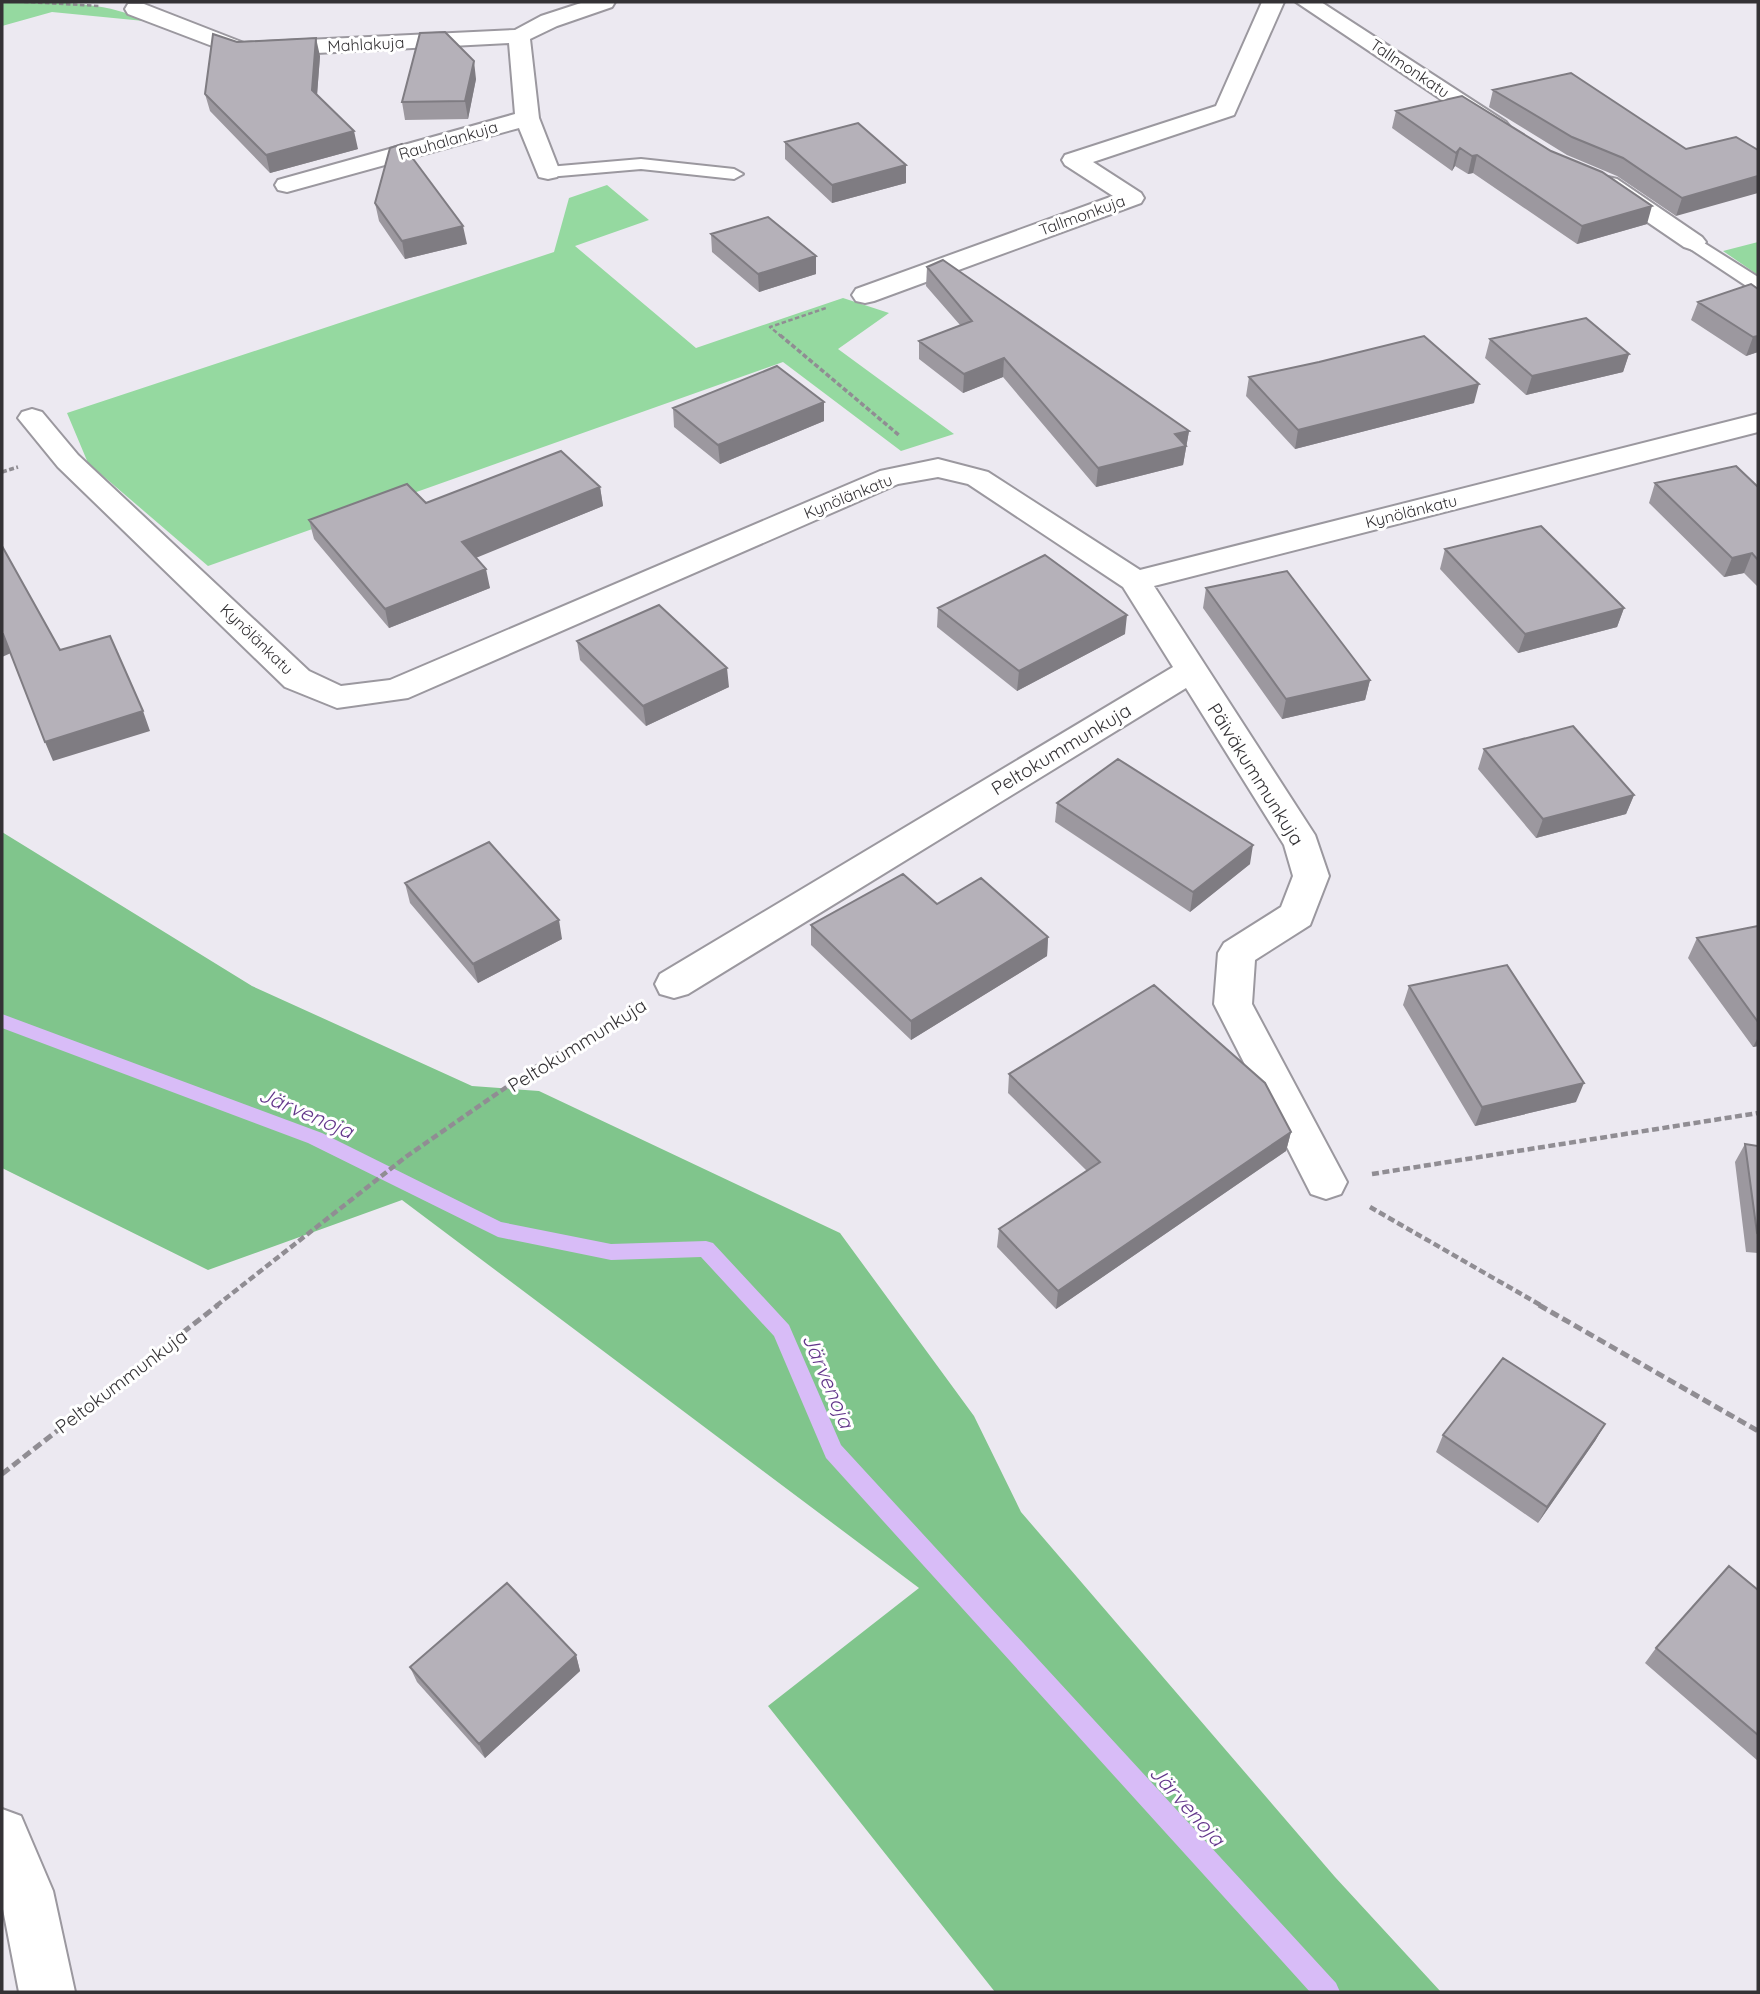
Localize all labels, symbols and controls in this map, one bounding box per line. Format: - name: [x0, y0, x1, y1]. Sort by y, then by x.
- street label: Mahlakuja: [327, 32, 405, 56]
- street label: Tallmonkatu: [1367, 34, 1453, 102]
- street label: Rauhalankuja: [396, 116, 500, 164]
- street label: Tallmonkuja: [1036, 190, 1128, 240]
- street label: Kynölänkatu: [801, 469, 895, 523]
- street label: Kynölänkatu: [1363, 490, 1459, 532]
- street label: Kynölänkatu: [216, 599, 298, 679]
- street label: Peltokummunkuja: [987, 698, 1135, 800]
- street label: Päiväkummunkuja: [1203, 698, 1309, 850]
- street label: Peltokummunkuja: [503, 993, 651, 1097]
- water label: Järvenoja: [255, 1081, 359, 1144]
- street label: Peltokummunkuja: [50, 1324, 192, 1438]
- water label: Järvenoja: [797, 1330, 861, 1433]
- water label: Järvenoja: [1145, 1759, 1232, 1852]

